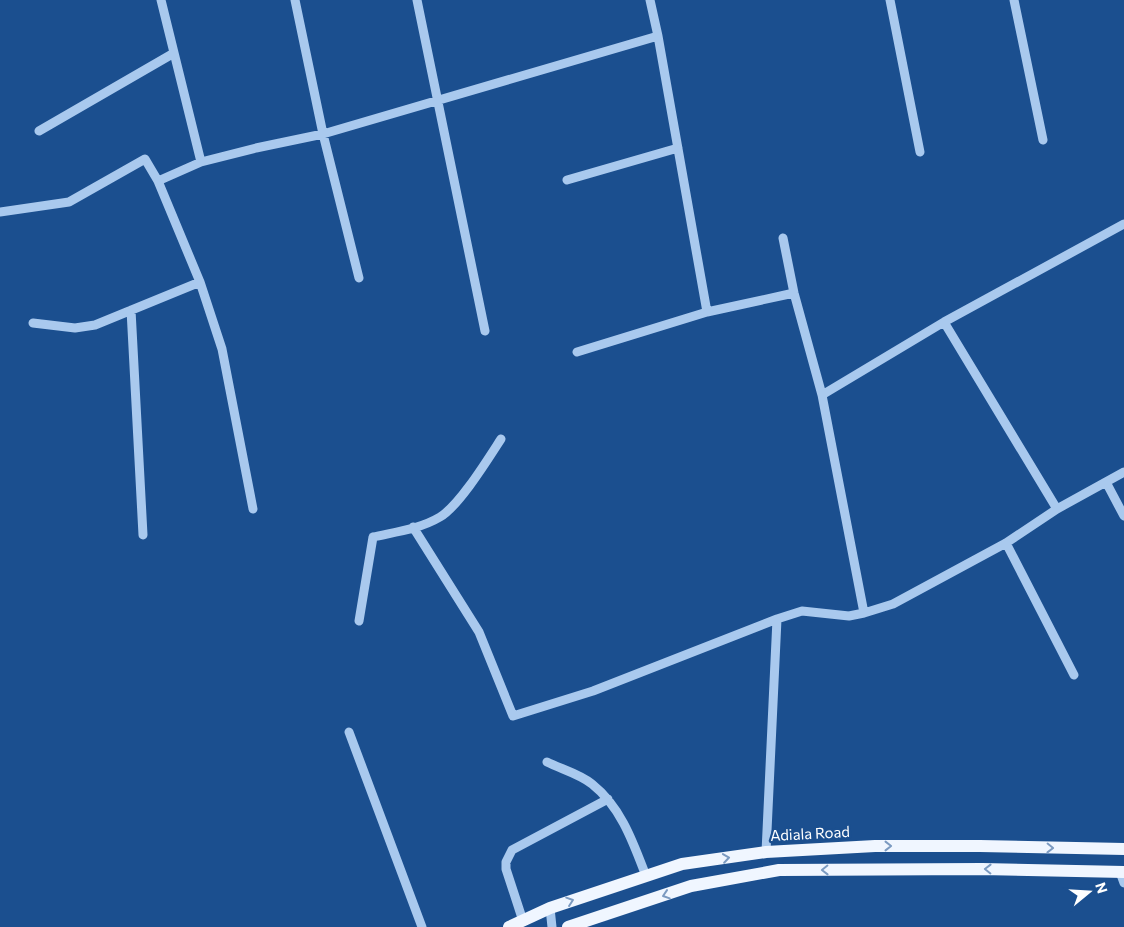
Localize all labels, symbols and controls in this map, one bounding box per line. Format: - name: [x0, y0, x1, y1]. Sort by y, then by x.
- street label: Adiala Road: [770, 822, 850, 844]
- one-way arrow: [884, 841, 892, 851]
- one-way arrow: [1047, 842, 1055, 853]
- one-way arrow: [722, 853, 730, 863]
- one-way arrow: [821, 864, 829, 875]
- one-way arrow: [984, 864, 992, 874]
- north arrow: [1064, 867, 1114, 917]
- text: N: [1092, 880, 1112, 895]
- one-way arrow: [662, 889, 670, 899]
- one-way arrow: [565, 897, 574, 907]

